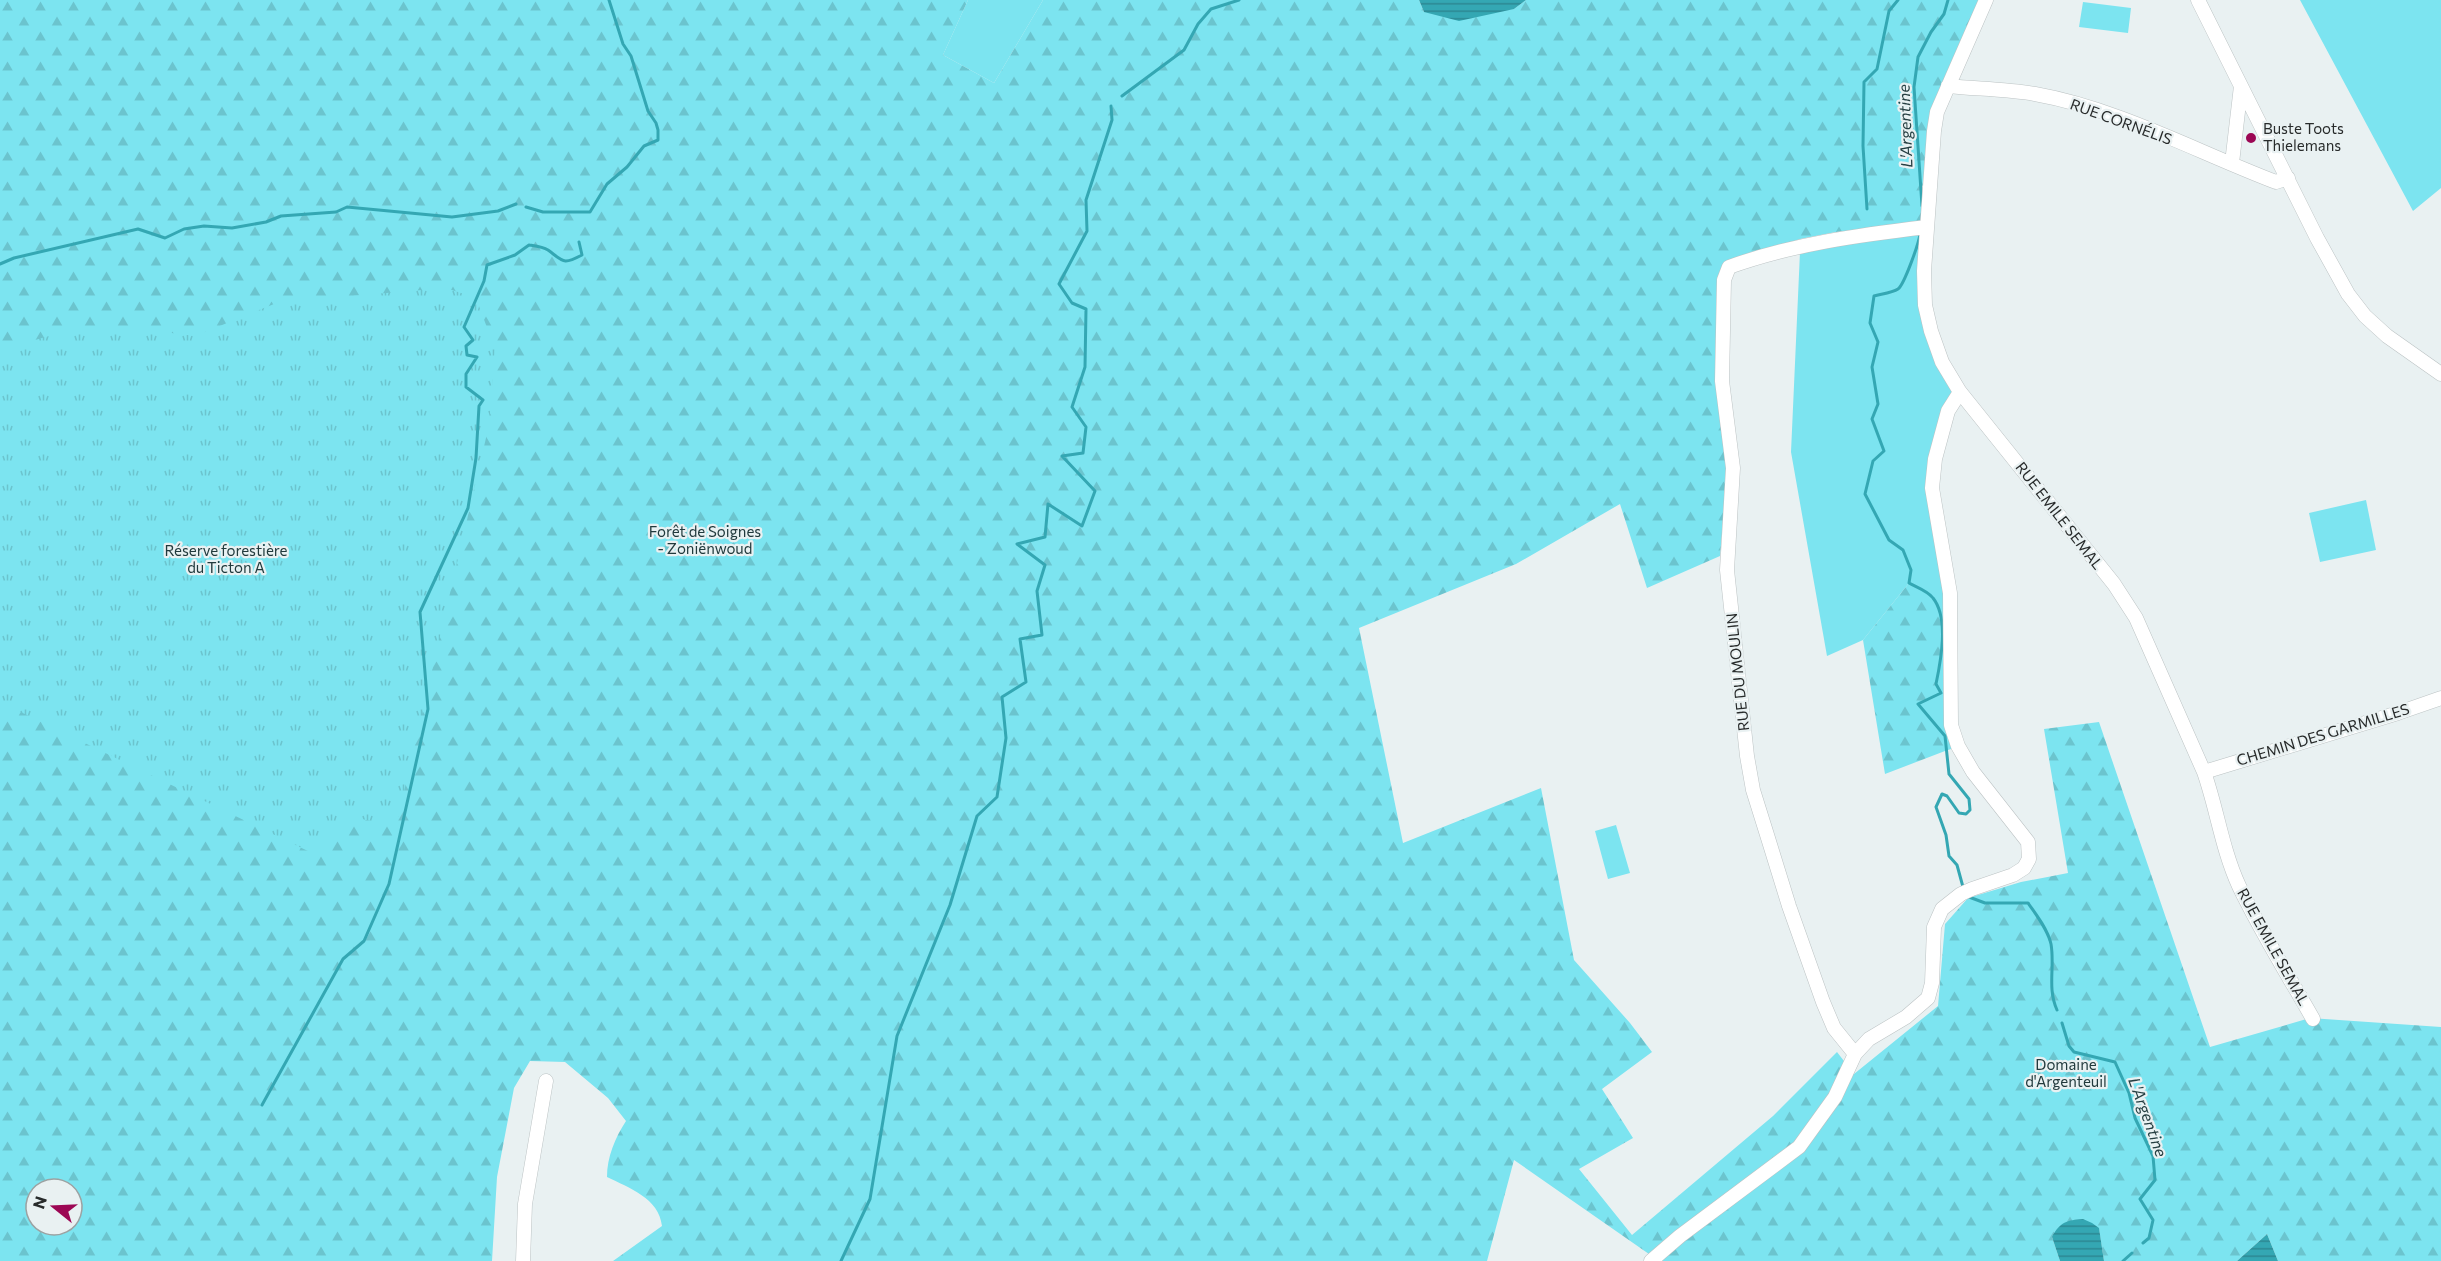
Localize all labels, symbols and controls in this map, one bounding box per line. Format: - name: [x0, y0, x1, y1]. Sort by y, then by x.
- water label: L'Argentine: [1894, 83, 1915, 168]
- street label: RUE CORNÉLIS: [2068, 93, 2175, 148]
- place label: Buste Toots Thielemans: [2263, 119, 2344, 154]
- marker: Buste Toots Thielemans: [2244, 131, 2258, 145]
- street label: RUE EMILE SEMAL: [2012, 458, 2108, 573]
- park label: Forêt de Soignes - Zoniënwoud: [649, 522, 761, 557]
- park label: Réserve forestière du Ticton A: [165, 541, 288, 576]
- street label: RUE DU MOULIN: [1722, 612, 1752, 732]
- street label: CHEMIN DES GARMILLES: [2234, 699, 2411, 769]
- street label: RUE EMILE SEMAL: [2234, 885, 2314, 1009]
- park label: Domaine d'Argenteuil: [2025, 1055, 2107, 1090]
- water label: L'Argentine: [2125, 1074, 2172, 1160]
- north arrow: [24, 1177, 84, 1237]
- text: N: [28, 1194, 50, 1211]

